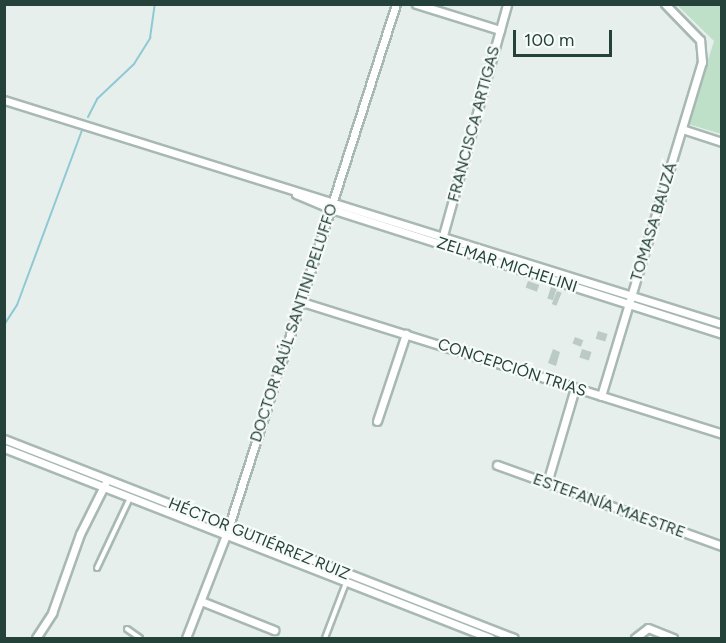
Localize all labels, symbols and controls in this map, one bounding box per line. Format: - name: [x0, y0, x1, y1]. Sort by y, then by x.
- scale bar: [516, 18, 615, 56]
- text: 100 m: [524, 29, 574, 51]
- street label: FRANCISCA ARTIGAS: [444, 44, 504, 204]
- street label: TOMASA BAUZÁ: [627, 160, 681, 284]
- street label: DOCTOR RAÚL SANTINI PELUFFO: [246, 201, 342, 445]
- street label: ZELMAR MICHELINI: [434, 233, 580, 297]
- street label: CONCEPCIÓN TRIAS: [435, 335, 589, 401]
- street label: ESTEFANÍA MAESTRE: [530, 470, 688, 542]
- street label: HÉCTOR GUTIÉRREZ RUIZ: [166, 494, 352, 584]

